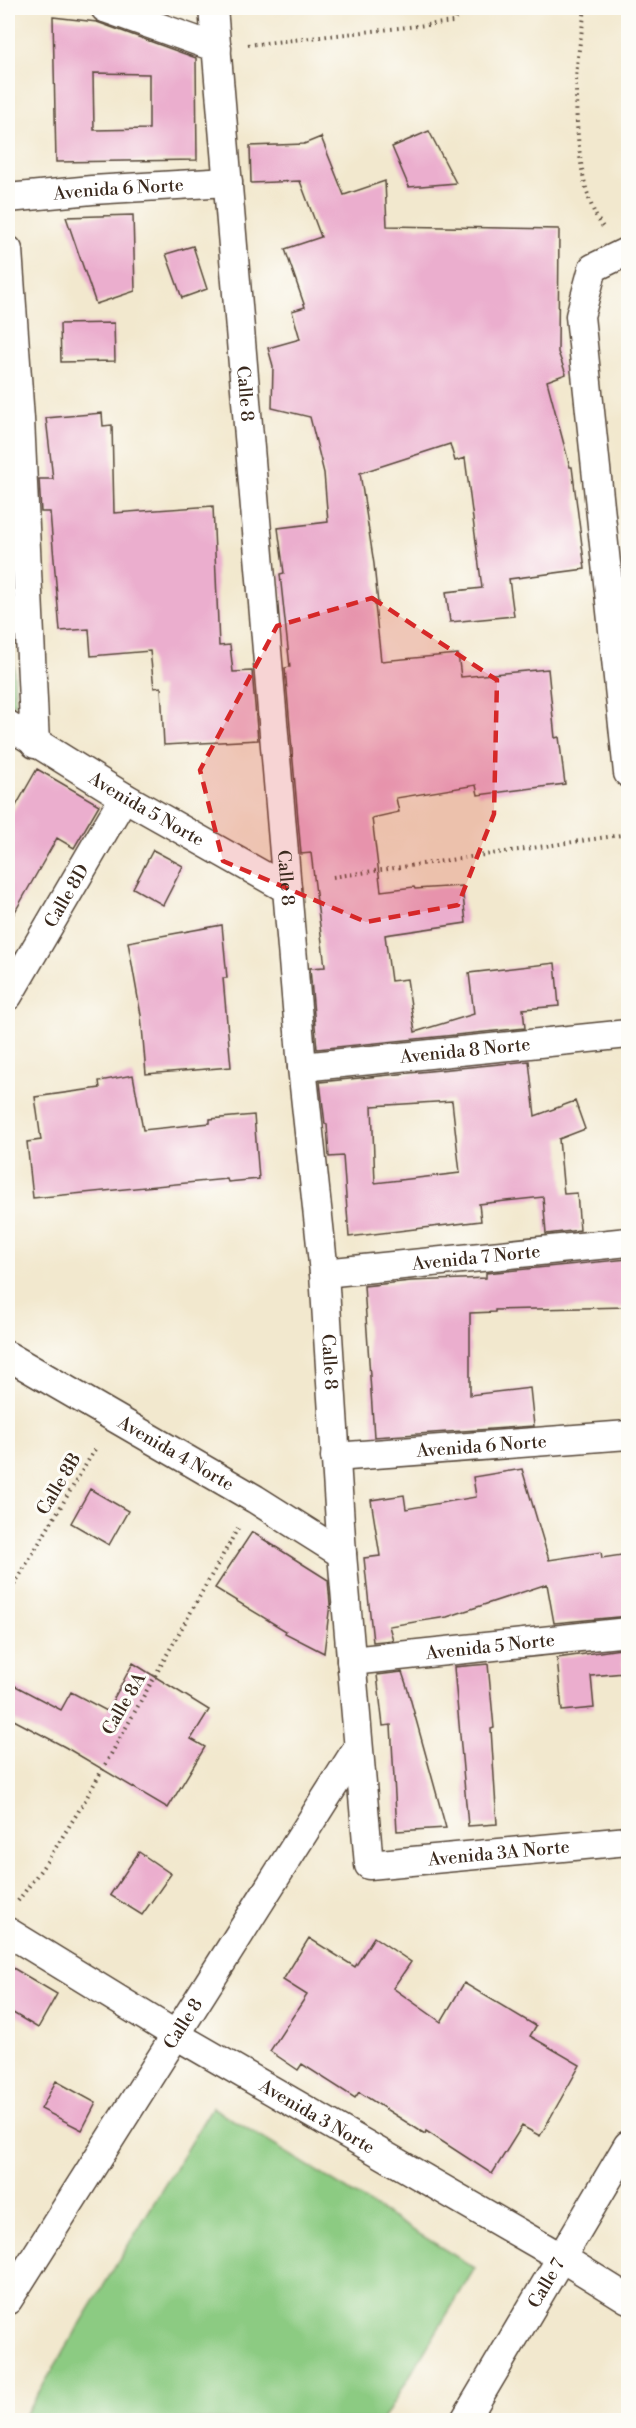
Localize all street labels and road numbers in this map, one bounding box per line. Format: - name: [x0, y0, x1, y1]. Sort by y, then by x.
- street label: Avenida 6 Norte: [51, 173, 184, 205]
- street label: Calle 8: [232, 365, 259, 423]
- street label: Avenida 5 Norte: [84, 766, 208, 851]
- street label: Calle 8: [272, 849, 300, 907]
- street label: Calle 8D: [39, 860, 94, 932]
- street label: Avenida 8 Norte: [398, 1032, 531, 1069]
- street label: Avenida 7 Norte: [410, 1240, 541, 1276]
- street label: Calle 8: [316, 1333, 343, 1391]
- street label: Avenida 4 Norte: [113, 1410, 238, 1496]
- street label: Avenida 6 Norte: [415, 1430, 548, 1462]
- street label: Calle 8B: [31, 1449, 87, 1519]
- street label: Avenida 5 Norte: [424, 1628, 556, 1665]
- street label: Calle 8A: [97, 1668, 151, 1739]
- street label: Avenida 3A Norte: [426, 1835, 571, 1871]
- street label: Calle 8: [158, 1994, 208, 2054]
- street label: Avenida 3 Norte: [254, 2074, 379, 2159]
- street label: Calle 7: [522, 2254, 570, 2312]

